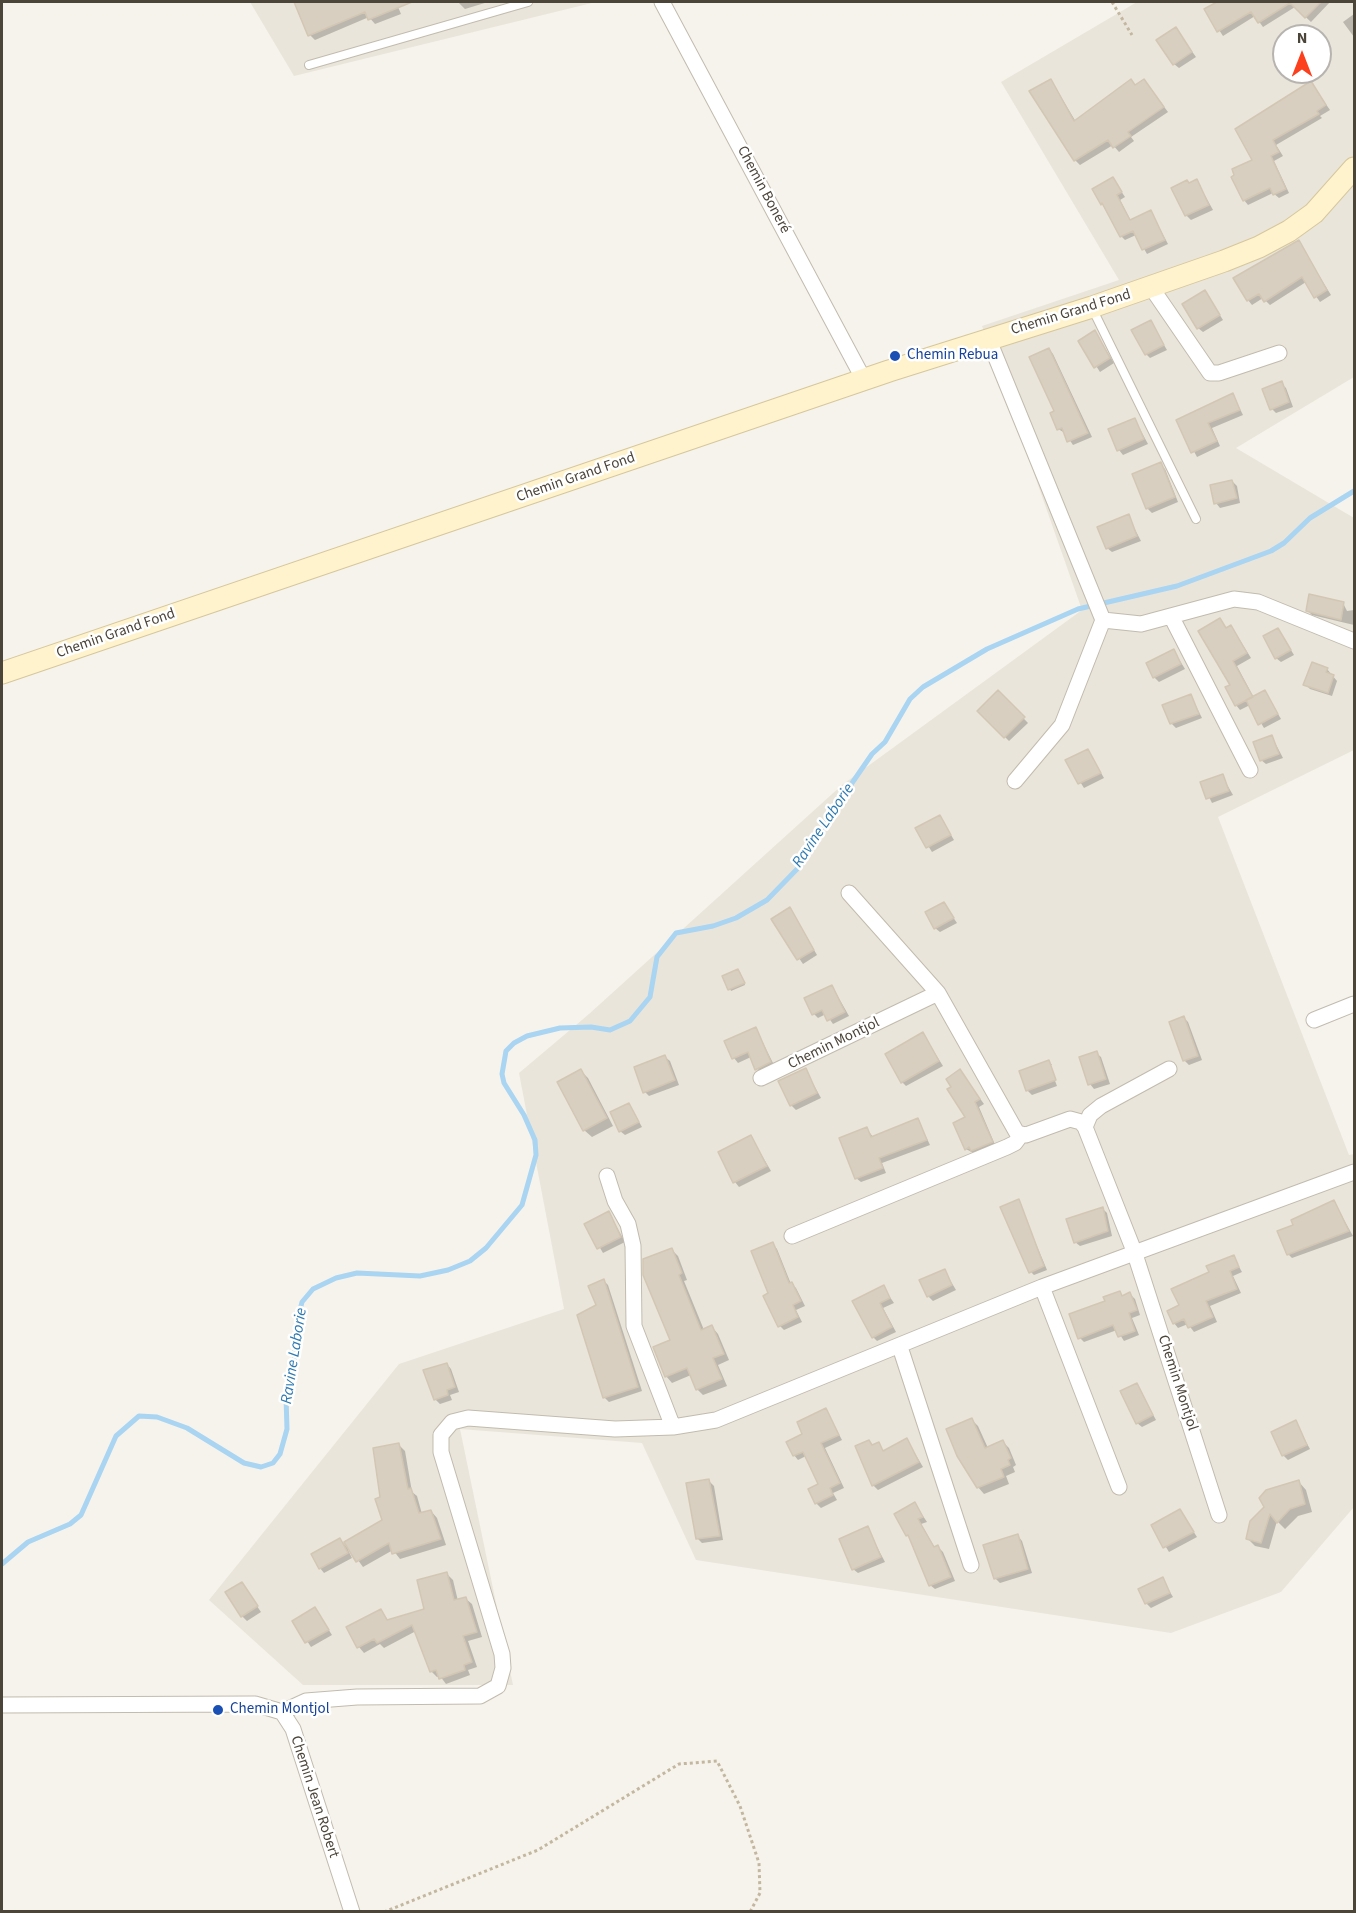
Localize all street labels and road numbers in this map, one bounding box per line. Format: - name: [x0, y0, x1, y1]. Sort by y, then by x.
- street label: Chemin Boneré: [732, 143, 794, 237]
- street label: Chemin Grand Fond: [1009, 286, 1133, 340]
- street label: Chemin Grand Fond: [514, 449, 638, 507]
- street label: Chemin Grand Fond: [54, 605, 178, 663]
- street label: Chemin Montjol: [785, 1014, 883, 1074]
- street label: Chemin Montjol: [1153, 1333, 1201, 1433]
- street label: Chemin Jean Robert: [286, 1734, 342, 1860]

